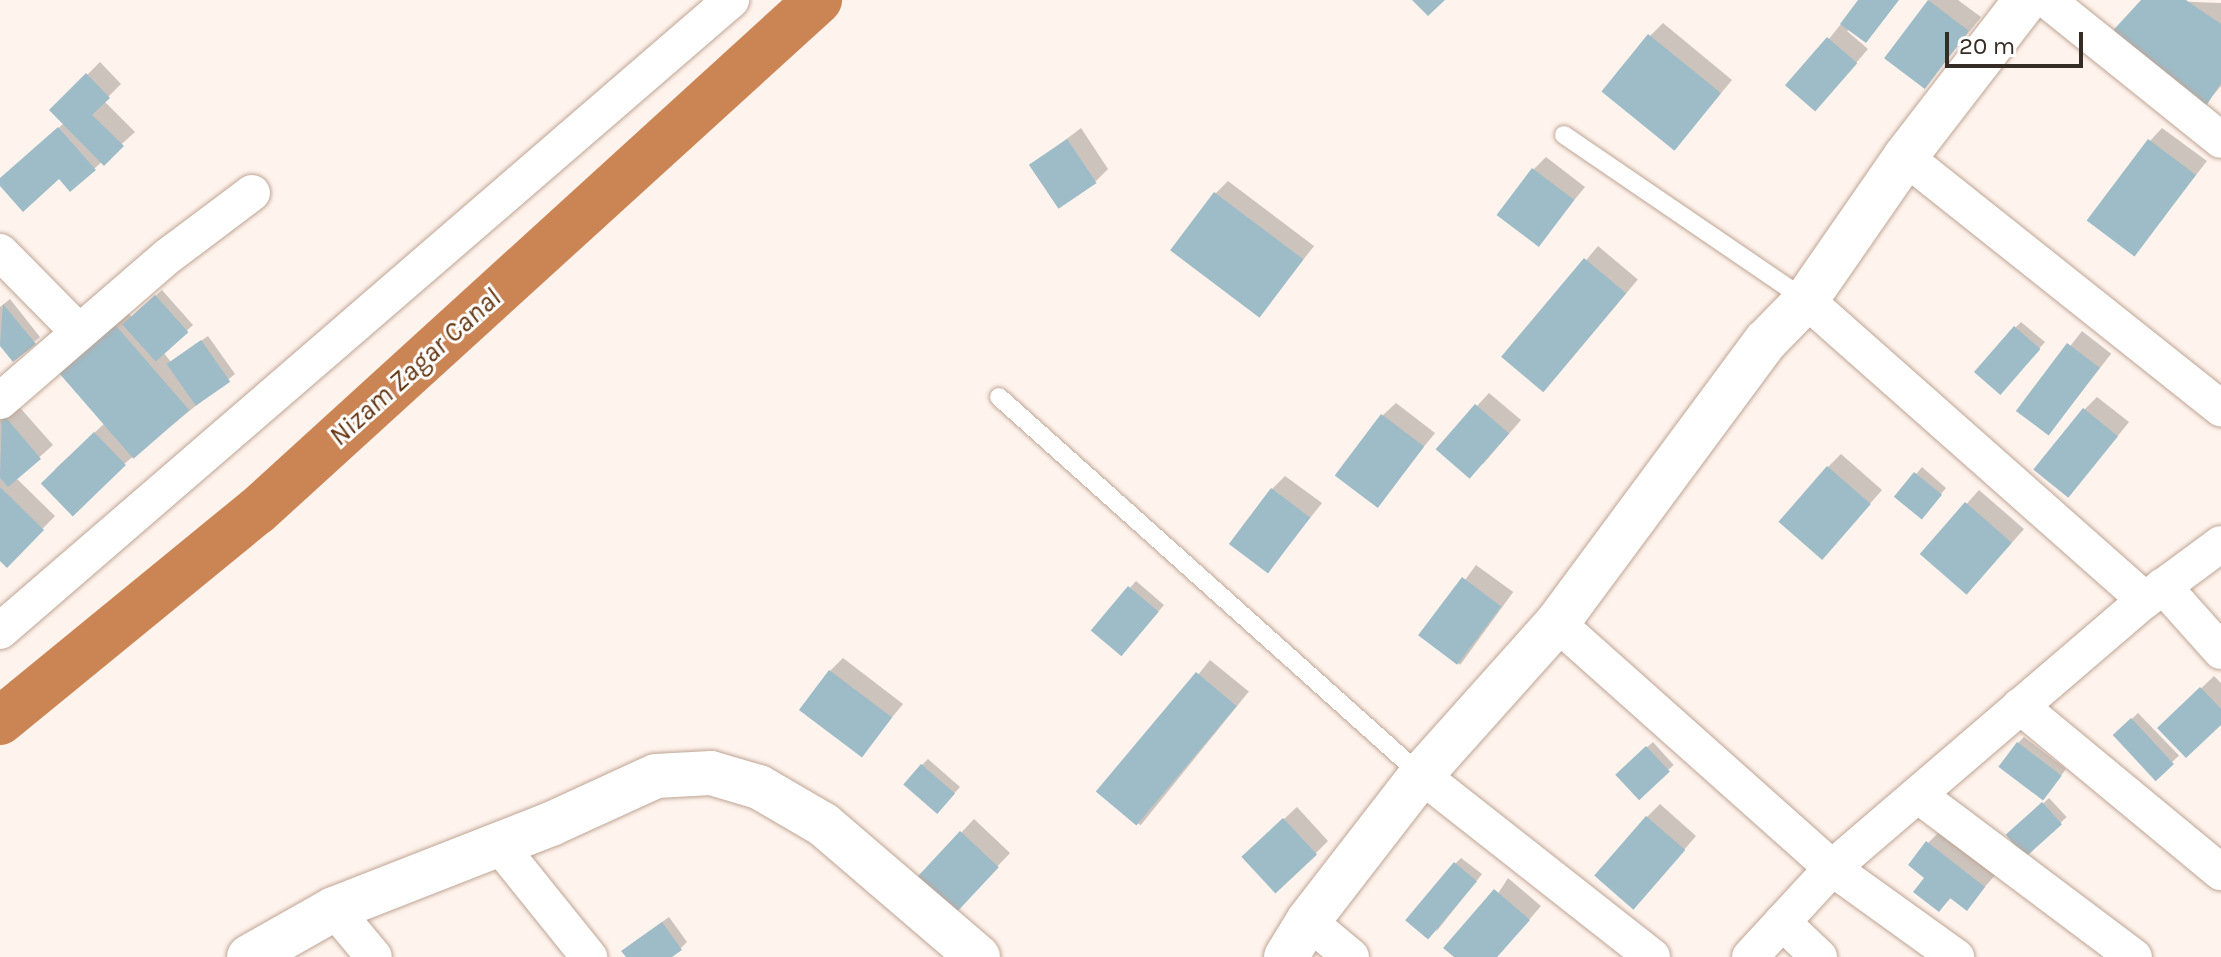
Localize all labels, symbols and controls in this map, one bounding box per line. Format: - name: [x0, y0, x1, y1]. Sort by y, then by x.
- scale bar: [1949, 16, 2087, 66]
- text: 20 m: [1959, 32, 2015, 60]
- water label: Nizam Zagar Canal: [322, 281, 508, 453]

